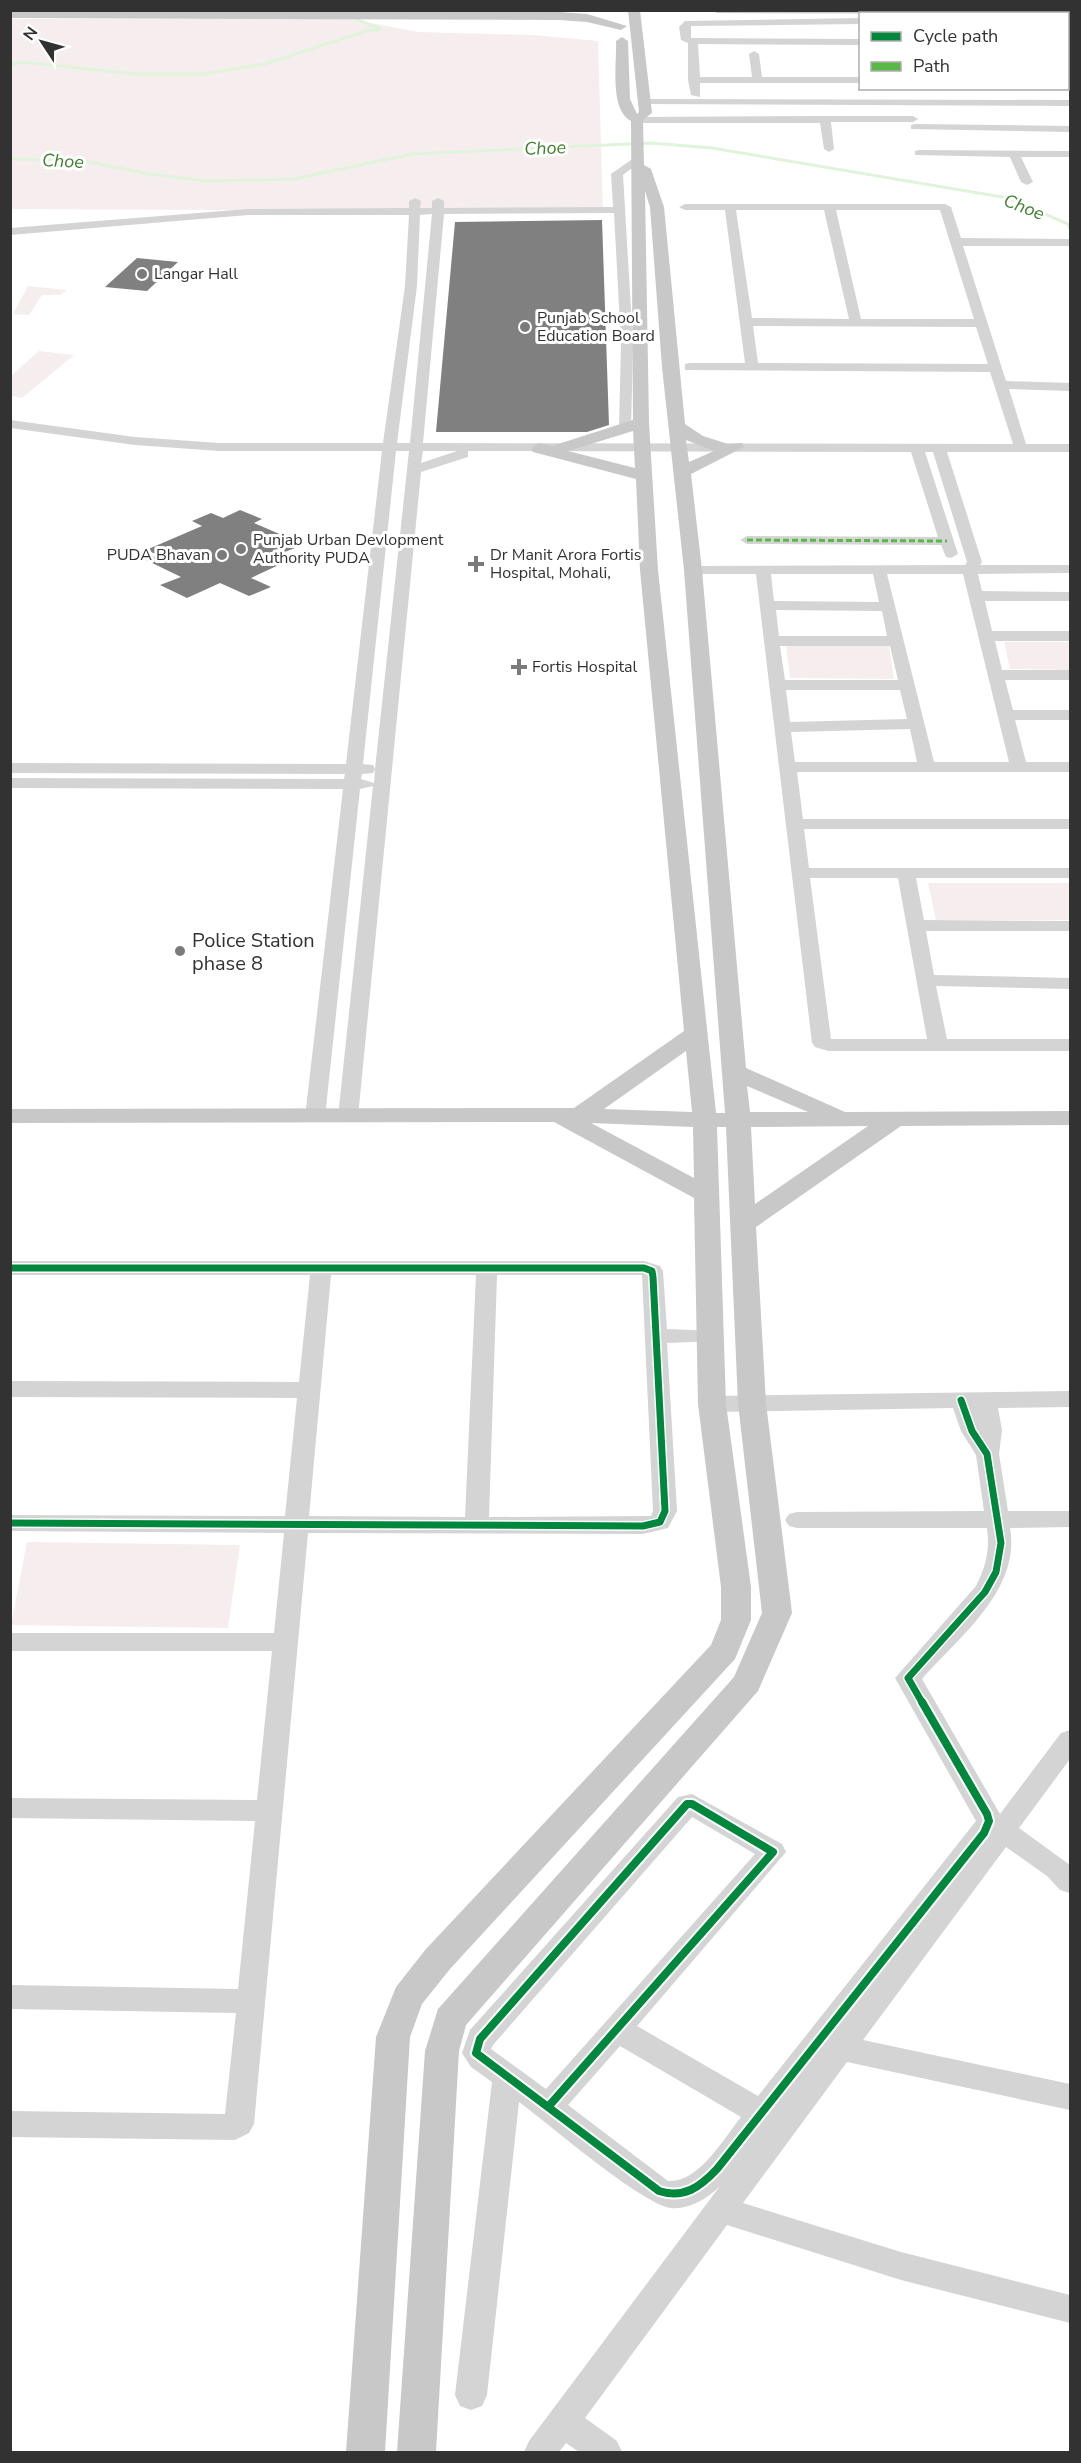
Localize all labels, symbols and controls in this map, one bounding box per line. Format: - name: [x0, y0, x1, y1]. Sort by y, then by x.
- north arrow: [12, 12, 72, 72]
- legend: [859, 12, 1069, 90]
- text: N: [18, 22, 43, 45]
- text: Cycle path: [913, 24, 998, 48]
- text: Path: [913, 54, 950, 78]
- water label: Choe: [523, 135, 567, 161]
- water label: Choe: [41, 148, 85, 174]
- water label: Choe: [1000, 188, 1048, 226]
- place label: Langar Hall: [154, 263, 238, 285]
- marker: Langar Hall: [135, 267, 149, 281]
- place label: Punjab School Education Board: [537, 307, 655, 347]
- marker: Punjab School Education Board: [518, 320, 532, 334]
- place label: Punjab Urban Devlopment Authority PUDA: [253, 529, 444, 569]
- marker: Punjab Urban Devlopment Authority PUDA: [234, 542, 248, 556]
- place label: PUDA Bhavan: [107, 544, 210, 566]
- place label: Dr Manit Arora Fortis Hospital, Mohali,: [490, 544, 641, 584]
- marker: PUDA Bhavan: [215, 548, 229, 562]
- marker: Dr Manit Arora Fortis Hospital, Mohali,: [467, 555, 485, 573]
- place label: Fortis Hospital: [532, 656, 638, 678]
- marker: Fortis Hospital: [510, 658, 528, 676]
- place label: Police Station phase 8: [192, 927, 315, 977]
- marker: Police Station phase 8: [173, 944, 187, 958]

